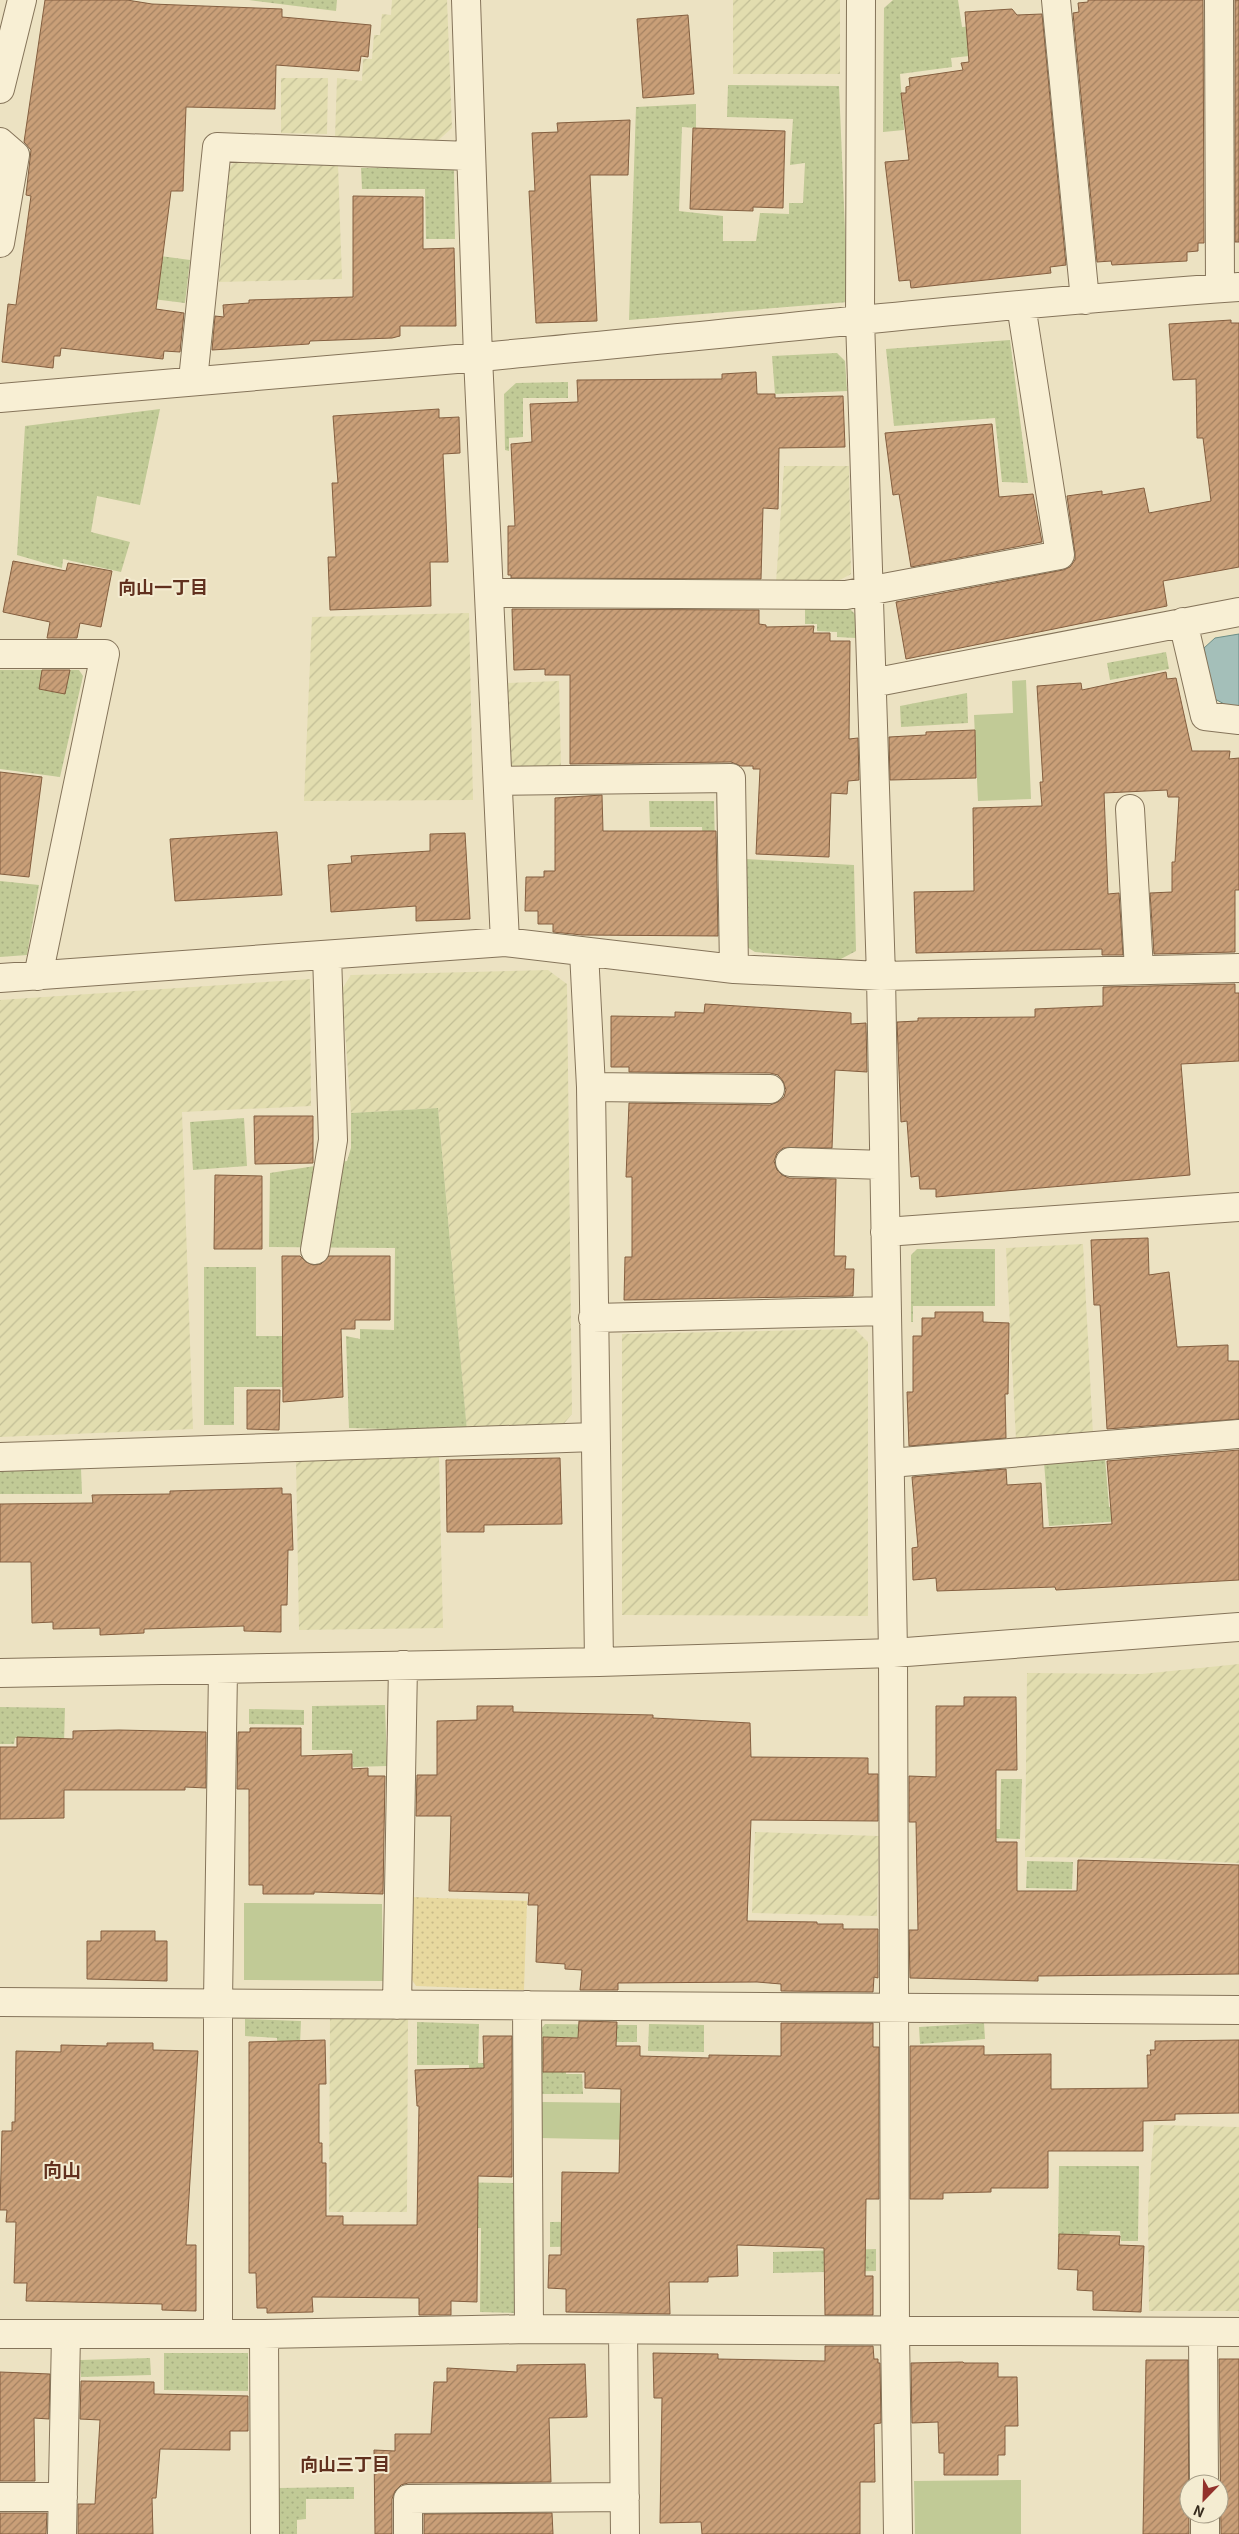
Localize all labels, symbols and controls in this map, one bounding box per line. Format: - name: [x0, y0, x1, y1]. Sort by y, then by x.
- district label: 向山一丁目: [118, 573, 208, 599]
- district label: 向山: [43, 2155, 81, 2182]
- district label: 向山三丁目: [300, 2450, 390, 2476]
- north arrow: [1179, 2474, 1229, 2524]
- text: N: [1190, 2501, 1207, 2523]

